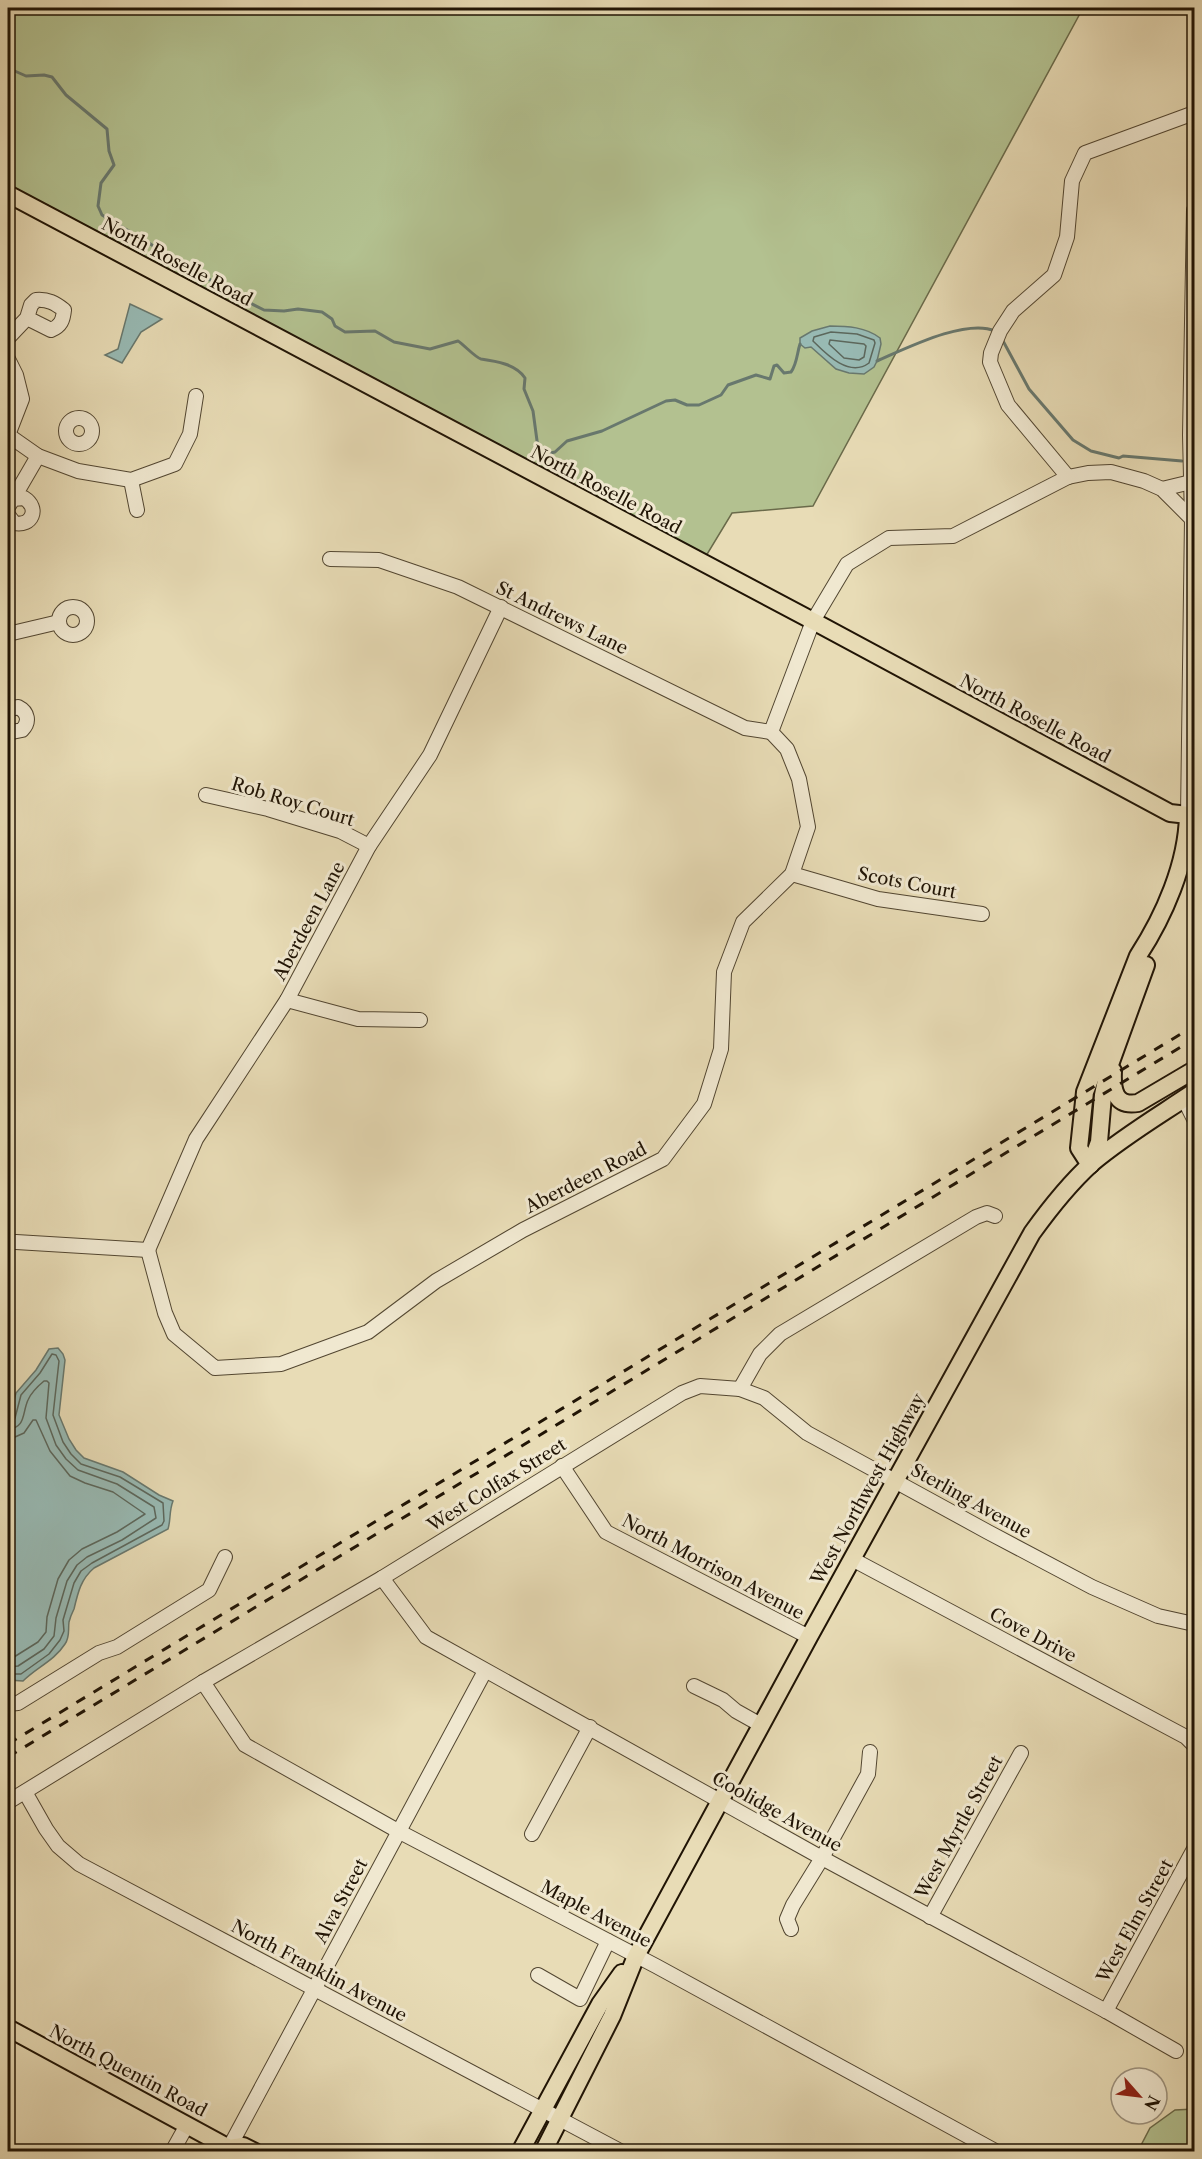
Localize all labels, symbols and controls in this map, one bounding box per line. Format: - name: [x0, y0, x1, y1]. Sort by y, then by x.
- street label: North Roselle Road: [98, 213, 256, 311]
- street label: North Roselle Road: [527, 441, 685, 539]
- street label: St Andrews Lane: [493, 577, 631, 659]
- street label: North Roselle Road: [956, 670, 1114, 768]
- street label: Rob Roy Court: [229, 773, 358, 831]
- street label: Aberdeen Lane: [268, 858, 350, 985]
- street label: Scots Court: [856, 863, 959, 903]
- street label: Aberdeen Road: [521, 1138, 650, 1219]
- street label: West Northwest Highway: [806, 1389, 930, 1589]
- street label: West Colfax Street: [423, 1433, 571, 1537]
- street label: Sterling Avenue: [907, 1459, 1035, 1543]
- street label: North Morrison Avenue: [618, 1510, 808, 1624]
- street label: Cove Drive: [986, 1603, 1080, 1667]
- street label: West Myrtle Street: [910, 1751, 1008, 1903]
- street label: Coolidge Avenue: [708, 1767, 846, 1857]
- street label: Alva Street: [309, 1854, 373, 1948]
- street label: West Elm Street: [1092, 1855, 1178, 1987]
- street label: Maple Avenue: [537, 1876, 655, 1952]
- street label: North Franklin Avenue: [227, 1915, 411, 2027]
- street label: North Quentin Road: [45, 2020, 211, 2122]
- north arrow: [1109, 2066, 1169, 2126]
- text: N: [1140, 2092, 1164, 2114]

